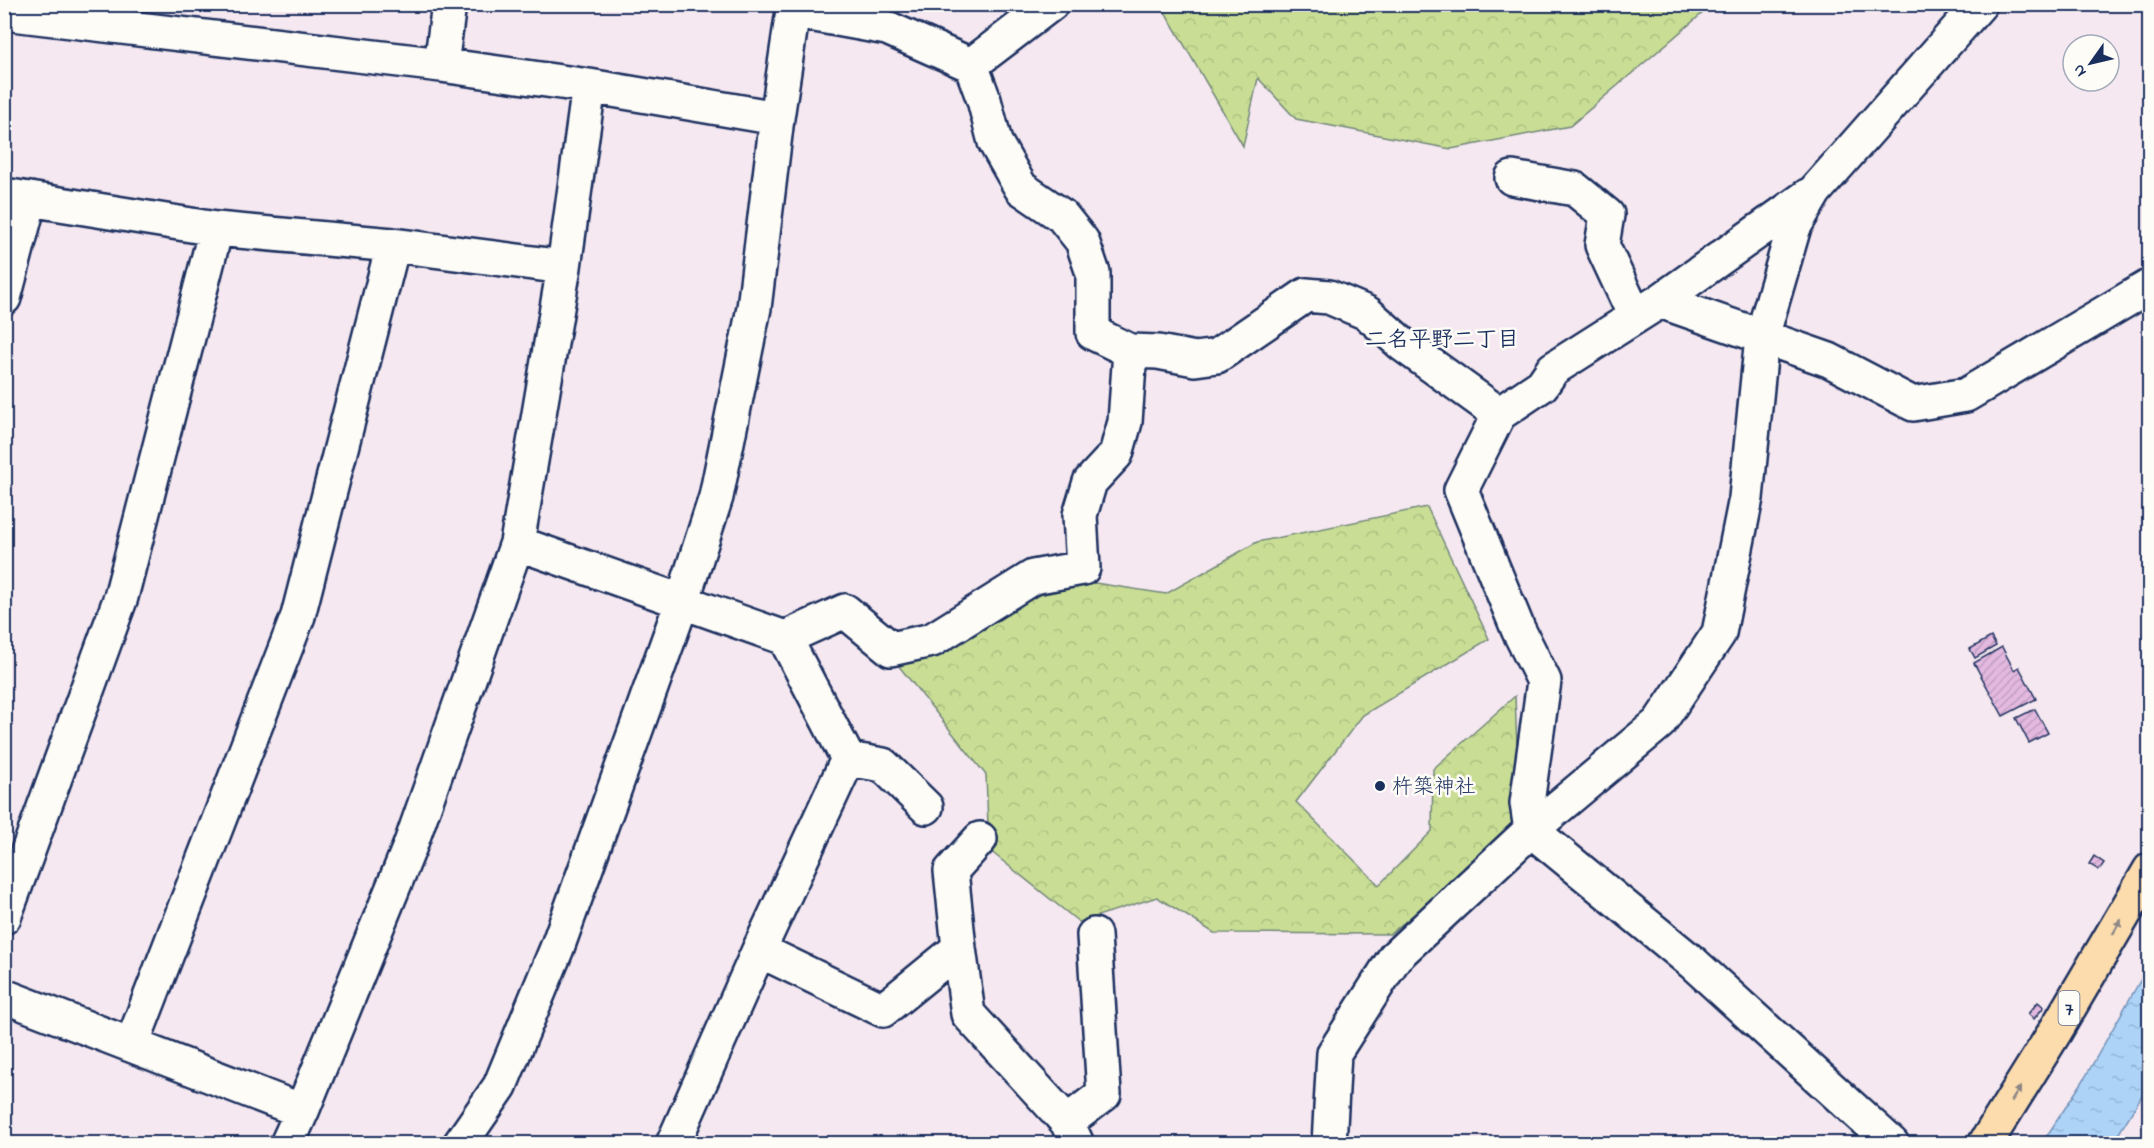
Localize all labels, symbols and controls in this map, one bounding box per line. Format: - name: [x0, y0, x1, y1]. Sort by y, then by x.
- north arrow: [2061, 33, 2121, 93]
- text: N: [2067, 59, 2093, 81]
- district label: 二名平野二丁目: [1365, 325, 1519, 357]
- place label: 杵築神社: [1392, 773, 1476, 803]
- marker: 杵築神社: [1373, 779, 1387, 793]
- one-way arrow: [2111, 919, 2122, 935]
- road number: 7: [2058, 991, 2080, 1025]
- one-way arrow: [2011, 1086, 2022, 1102]

